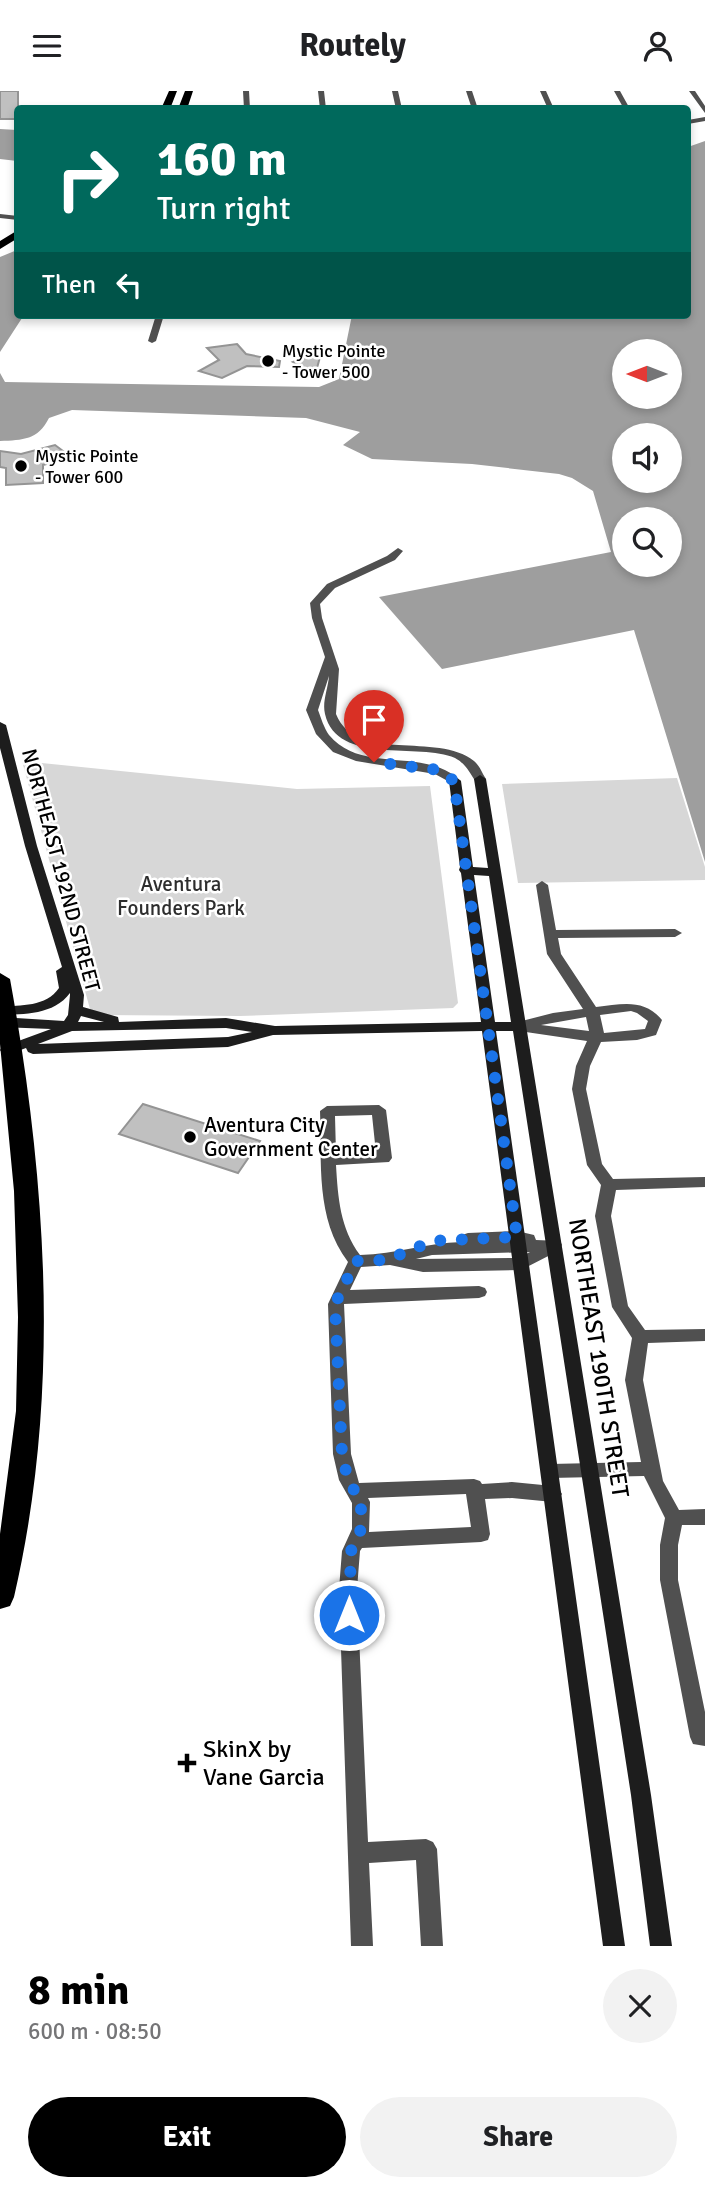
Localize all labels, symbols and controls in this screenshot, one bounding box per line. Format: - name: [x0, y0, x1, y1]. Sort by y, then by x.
- text: Routely: [299, 26, 406, 65]
- icon: menu: [28, 27, 66, 65]
- icon: person: [639, 27, 677, 65]
- text: 160 m: [157, 129, 287, 189]
- icon: right: [42, 133, 133, 224]
- text: Turn right: [157, 189, 290, 228]
- icon: left: [110, 266, 148, 304]
- text: Then: [42, 269, 96, 301]
- north arrow: [612, 339, 682, 409]
- map controls: [612, 339, 682, 577]
- place label: Mystic Pointe - Tower 500: [282, 340, 386, 383]
- marker: Mystic Pointe - Tower 500: [260, 353, 276, 369]
- button: sound: [612, 423, 682, 493]
- place label: Mystic Pointe - Tower 600: [35, 445, 139, 488]
- marker: Mystic Pointe - Tower 600: [13, 458, 29, 474]
- button: search: [612, 507, 682, 577]
- pin: [344, 690, 404, 762]
- icon: arrive: [355, 701, 393, 739]
- street label: NORTHEAST 192ND STREET: [16, 746, 106, 995]
- park label: Aventura Founders Park: [117, 871, 245, 921]
- place label: Aventura City Government Center: [204, 1112, 378, 1162]
- marker: Aventura City Government Center: [182, 1129, 198, 1145]
- street label: NORTHEAST 190TH STREET: [562, 1216, 636, 1500]
- position arrow: [312, 1578, 386, 1652]
- place label: SkinX by Vane Garcia: [203, 1734, 325, 1792]
- marker: SkinX by Vane Garcia: [177, 1753, 197, 1773]
- text: 8 min: [28, 1965, 129, 2016]
- button: close: [603, 1969, 677, 2043]
- text: 600 m · 08:50: [28, 2017, 162, 2046]
- button: Exit: [28, 2097, 346, 2177]
- button: Share: [360, 2097, 677, 2177]

